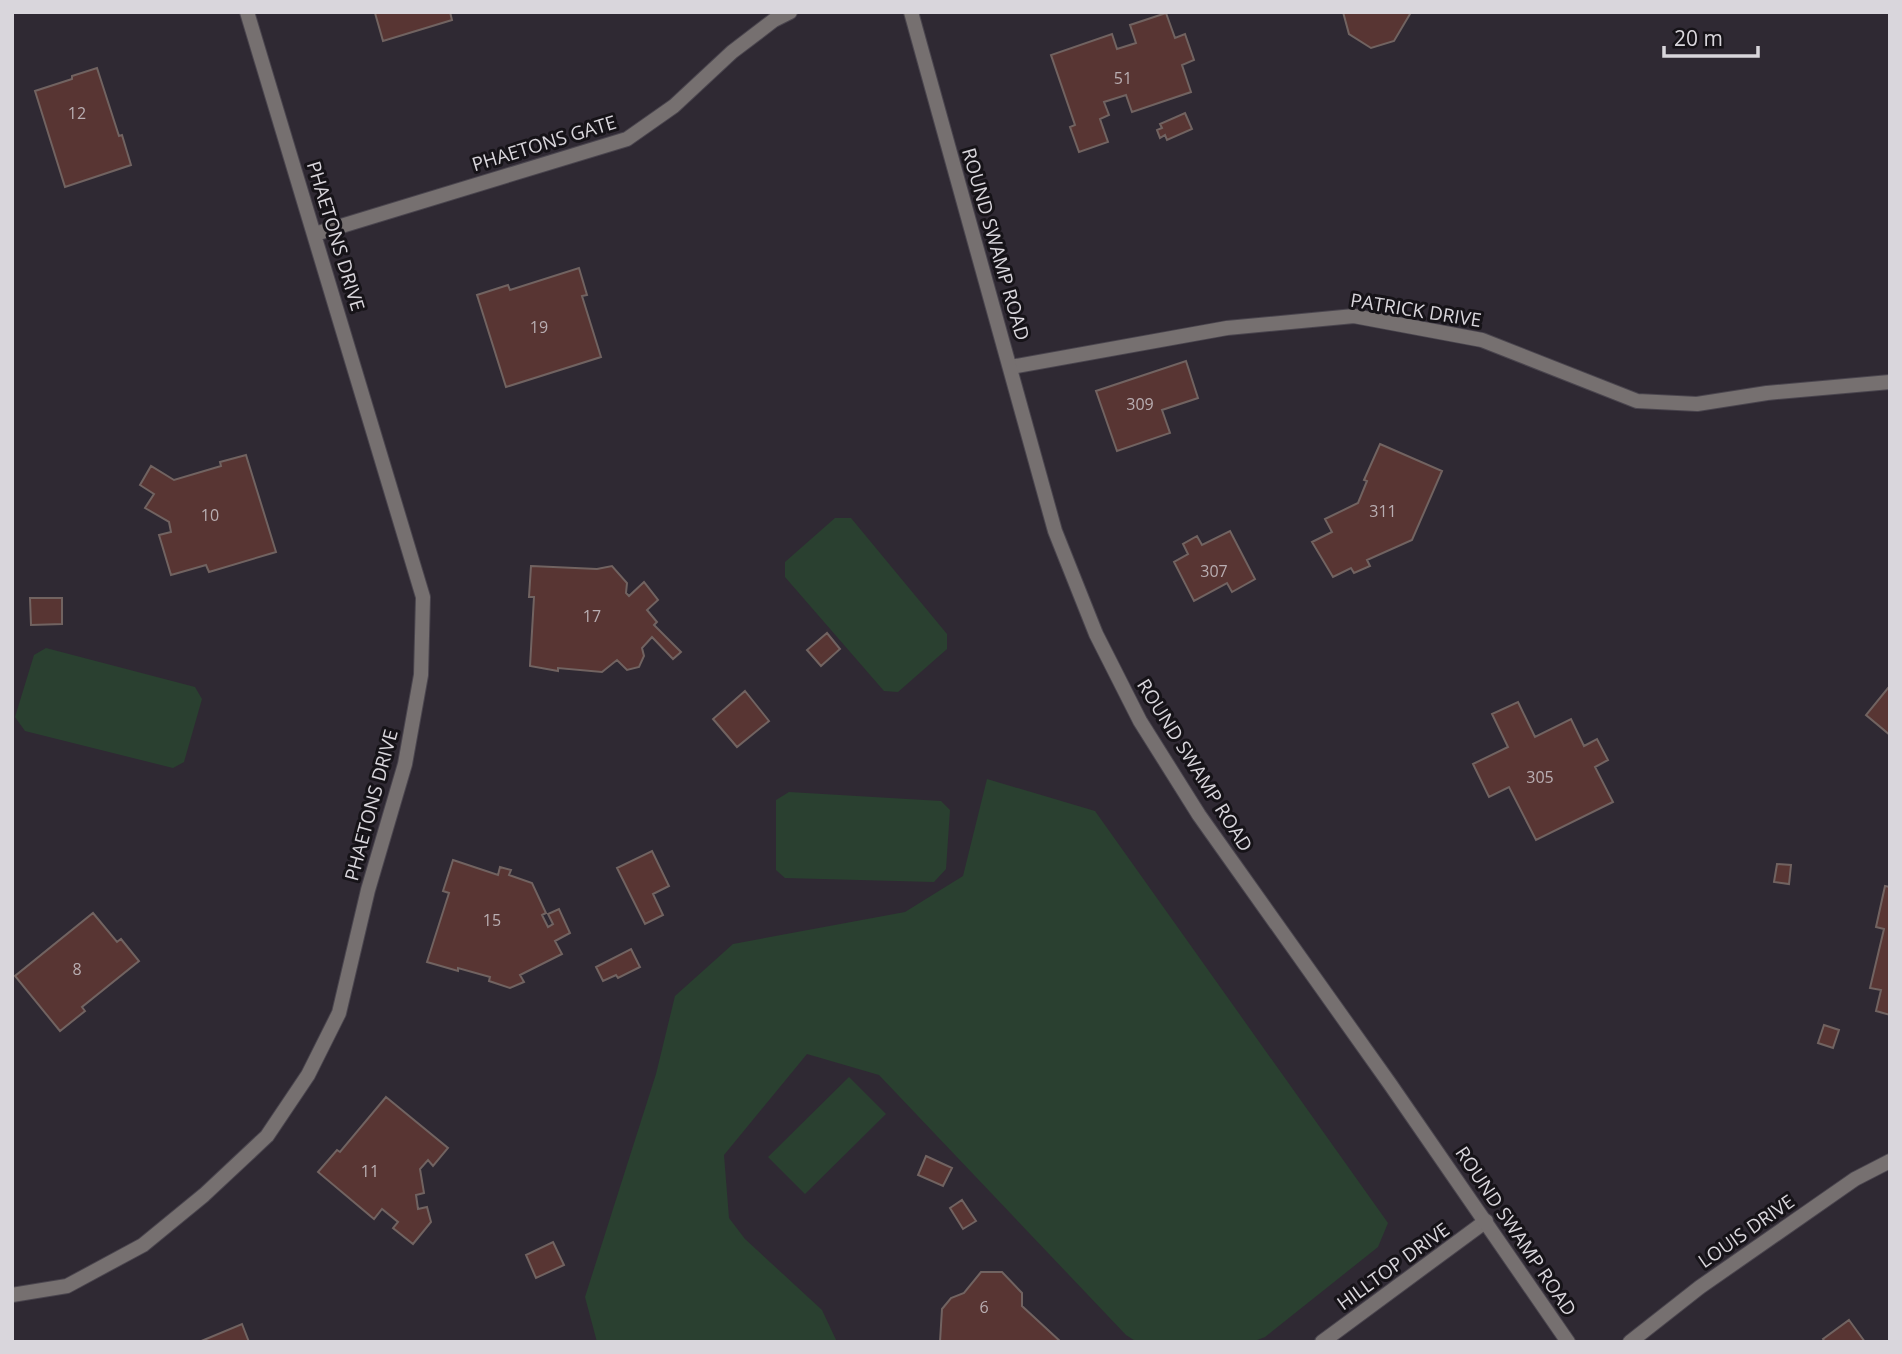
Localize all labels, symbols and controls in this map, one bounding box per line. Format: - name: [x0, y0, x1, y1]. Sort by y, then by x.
- scale bar: [1664, 14, 1758, 58]
- text: 20 m: [1674, 24, 1723, 52]
- house number: 51: [1114, 67, 1132, 89]
- house number: 12: [68, 102, 86, 124]
- street label: PHAETONS GATE: [469, 109, 619, 177]
- street label: ROUND SWAMP ROAD: [956, 145, 1036, 343]
- street label: PHAETONS DRIVE: [301, 158, 371, 314]
- street label: PATRICK DRIVE: [1349, 287, 1483, 333]
- house number: 19: [530, 316, 548, 338]
- house number: 309: [1126, 393, 1154, 415]
- house number: 311: [1369, 500, 1397, 522]
- house number: 10: [201, 504, 219, 526]
- house number: 307: [1200, 560, 1228, 582]
- house number: 17: [583, 605, 601, 627]
- street label: ROUND SWAMP ROAD: [1131, 674, 1259, 856]
- street label: PHAETONS DRIVE: [338, 726, 404, 884]
- house number: 305: [1526, 766, 1554, 788]
- house number: 15: [483, 909, 501, 931]
- house number: 8: [72, 958, 82, 980]
- street label: ROUND SWAMP ROAD: [1450, 1141, 1582, 1321]
- house number: 11: [361, 1160, 379, 1182]
- street label: LOUIS DRIVE: [1693, 1188, 1799, 1274]
- street label: HILLTOP DRIVE: [1331, 1216, 1455, 1316]
- house number: 6: [979, 1296, 989, 1318]

